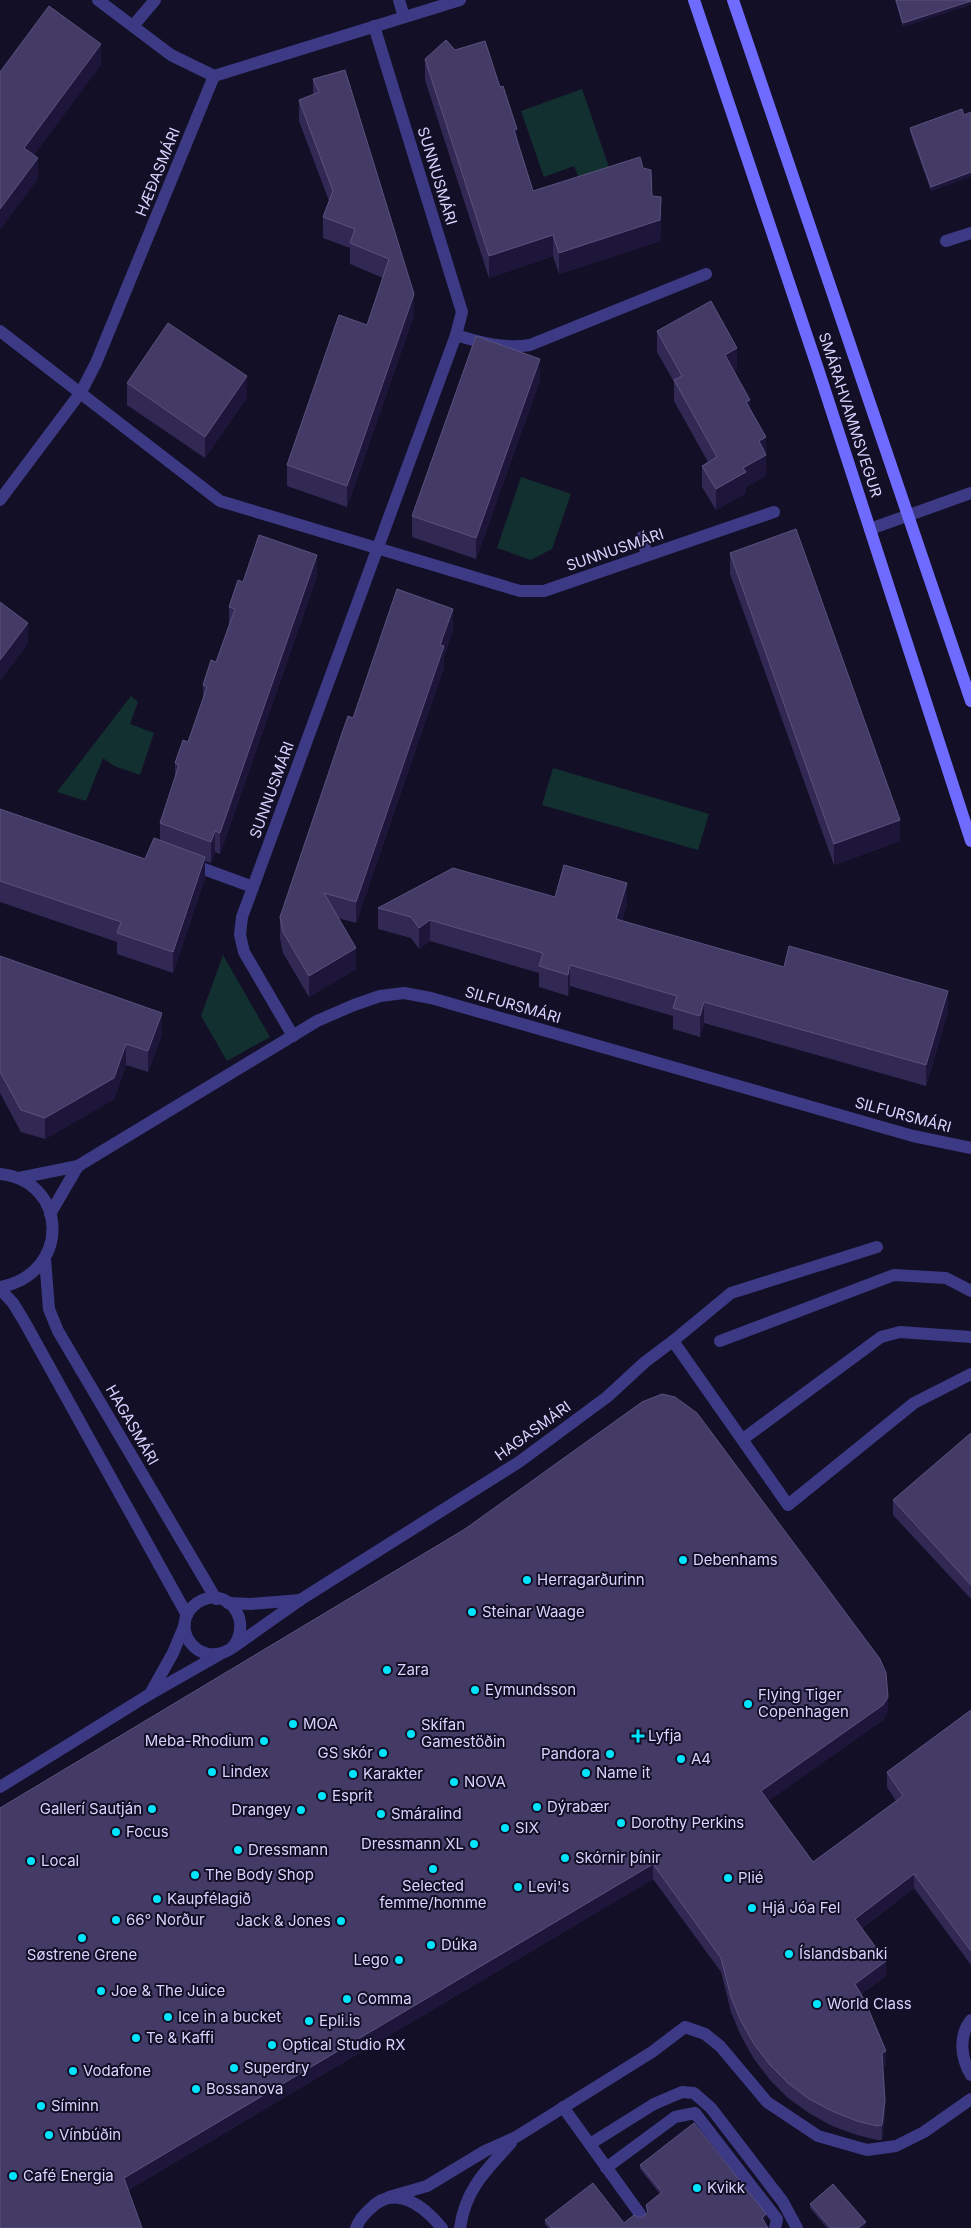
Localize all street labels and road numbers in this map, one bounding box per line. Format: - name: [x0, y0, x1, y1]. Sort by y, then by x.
- street label: SUNNUSMÁRI: [414, 124, 461, 227]
- street label: HÆÐASMÁRI: [131, 125, 184, 219]
- street label: SMÁRAHVAMMSVEGUR: [815, 330, 886, 500]
- street label: SUNNUSMÁRI: [564, 524, 666, 575]
- street label: SUNNUSMÁRI: [245, 739, 298, 841]
- street label: SILFURSMÁRI: [463, 982, 563, 1027]
- street label: SILFURSMÁRI: [853, 1093, 953, 1137]
- street label: HAGASMÁRI: [102, 1381, 163, 1468]
- street label: HAGASMÁRI: [491, 1397, 574, 1465]

